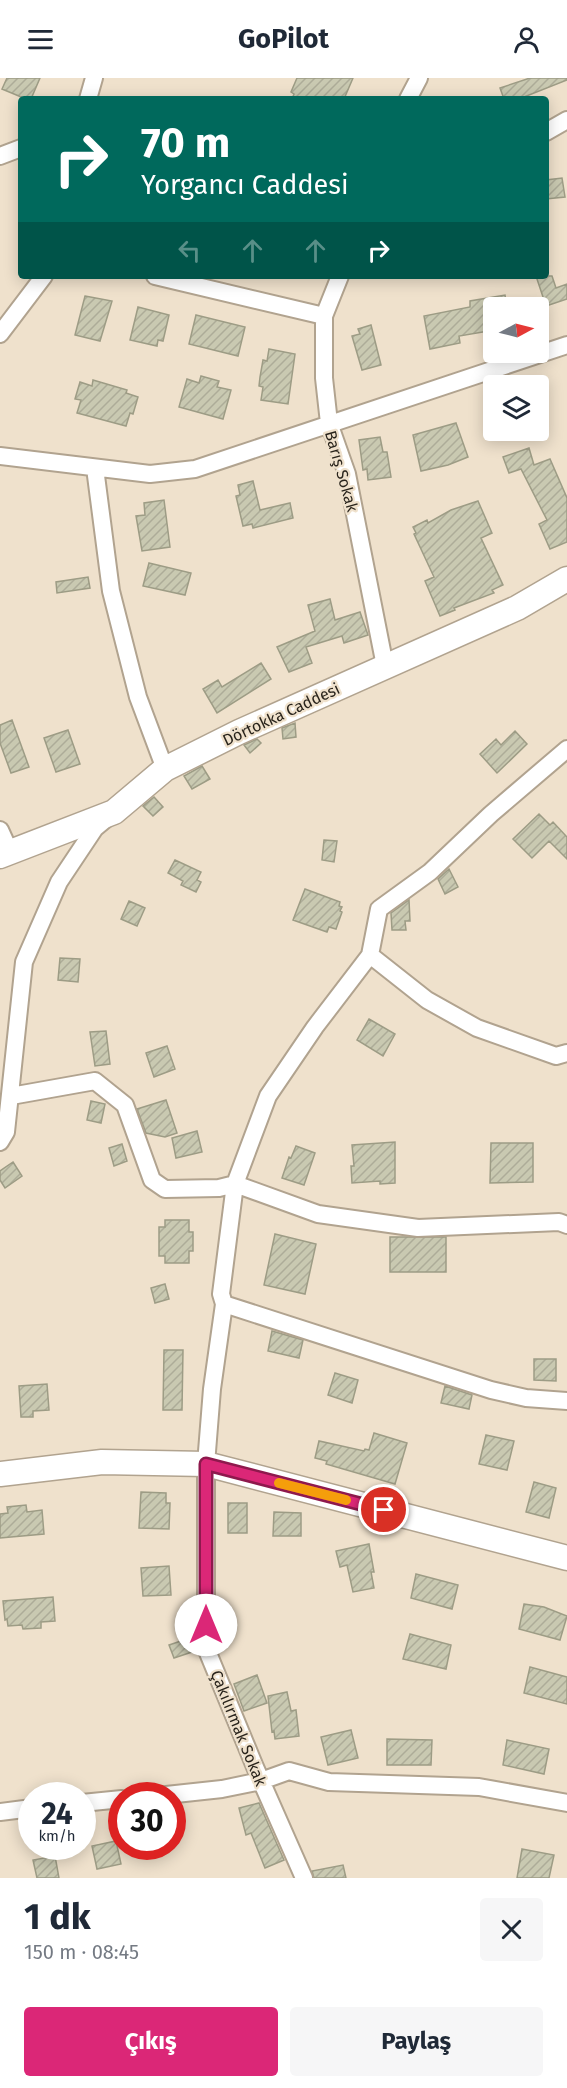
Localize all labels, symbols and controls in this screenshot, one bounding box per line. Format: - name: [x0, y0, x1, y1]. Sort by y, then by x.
- icon: menu: [24, 23, 57, 56]
- text: GoPilot: [238, 23, 329, 55]
- icon: person: [510, 23, 543, 56]
- text: 70 m: [141, 118, 230, 168]
- icon: right: [42, 120, 120, 198]
- text: Yorgancı Caddesi: [141, 169, 349, 201]
- icon: left: [173, 234, 206, 267]
- icon: ahead: [236, 234, 269, 267]
- icon: ahead: [299, 234, 332, 267]
- icon: right: [362, 234, 395, 267]
- north arrow: [483, 297, 549, 363]
- map controls: [483, 297, 549, 441]
- button: layers: [483, 375, 549, 441]
- street label: Barış Sokak: [320, 428, 362, 515]
- street label: Dörtokka Caddesi: [220, 679, 343, 750]
- pin: [358, 1484, 409, 1535]
- icon: arrive: [367, 1493, 400, 1526]
- position arrow: [174, 1593, 238, 1657]
- street label: Çakılırmak Sokak: [206, 1667, 271, 1790]
- speed limit sign: 30: [108, 1782, 186, 1860]
- text: 24: [41, 1796, 73, 1832]
- text: km/h: [38, 1827, 76, 1845]
- text: 1 dk: [24, 1895, 91, 1939]
- button: close: [480, 1898, 543, 1961]
- text: 150 m · 08:45: [24, 1940, 139, 1964]
- button: Çıkış: [24, 2007, 278, 2076]
- button: Paylaş: [290, 2007, 543, 2076]

